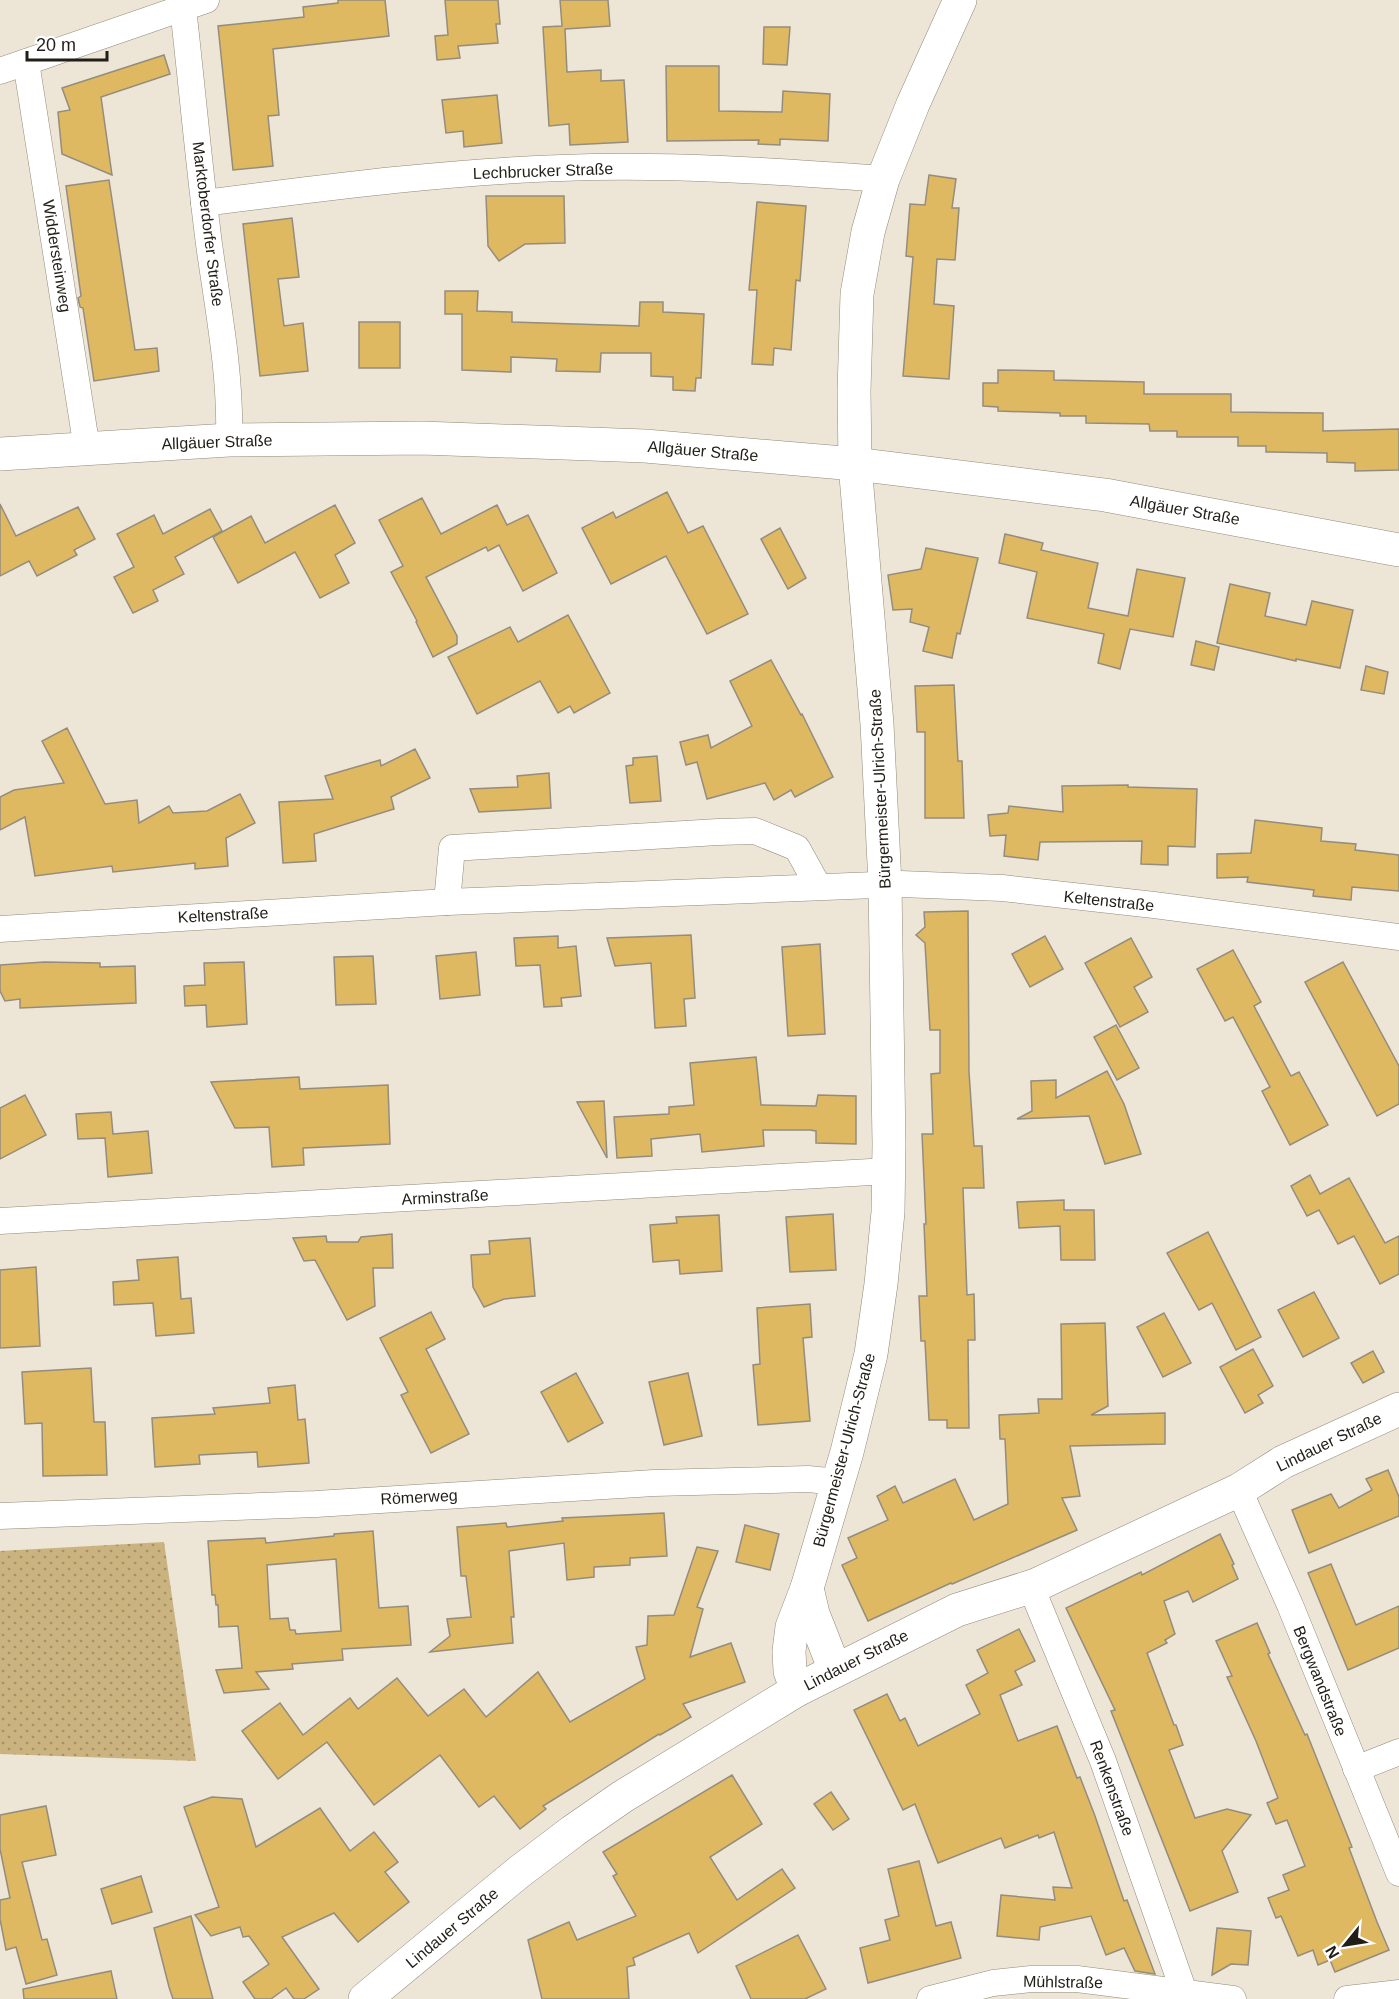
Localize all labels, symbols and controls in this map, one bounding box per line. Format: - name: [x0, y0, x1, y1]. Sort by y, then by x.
- scale bar: [27, 24, 106, 62]
- text: 20 m: [36, 35, 76, 55]
- street label: Marktoberdorfer Straße: [189, 140, 227, 308]
- street label: Lechbrucker Straße: [472, 160, 614, 182]
- street label: Widdersteinweg: [40, 198, 74, 314]
- street label: Allgäuer Straße: [161, 432, 273, 452]
- street label: Allgäuer Straße: [647, 438, 759, 464]
- street label: Allgäuer Straße: [1129, 492, 1241, 528]
- street label: Bürgermeister-Ulrich-Straße: [866, 689, 894, 889]
- street label: Keltenstraße: [1063, 888, 1155, 914]
- street label: Keltenstraße: [177, 904, 269, 926]
- street label: Arminstraße: [401, 1186, 489, 1208]
- street label: Bürgermeister-Ulrich-Straße: [810, 1351, 878, 1549]
- street label: Lindauer Straße: [1274, 1409, 1384, 1475]
- street label: Römerweg: [380, 1486, 458, 1508]
- street label: Bergwandstraße: [1290, 1623, 1350, 1739]
- street label: Lindauer Straße: [801, 1626, 911, 1694]
- street label: Renkenstraße: [1087, 1738, 1137, 1838]
- street label: Lindauer Straße: [403, 1885, 501, 1971]
- north arrow: [1315, 1915, 1375, 1975]
- text: N: [1322, 1943, 1343, 1962]
- street label: Mühlstraße: [1023, 1973, 1103, 1991]

